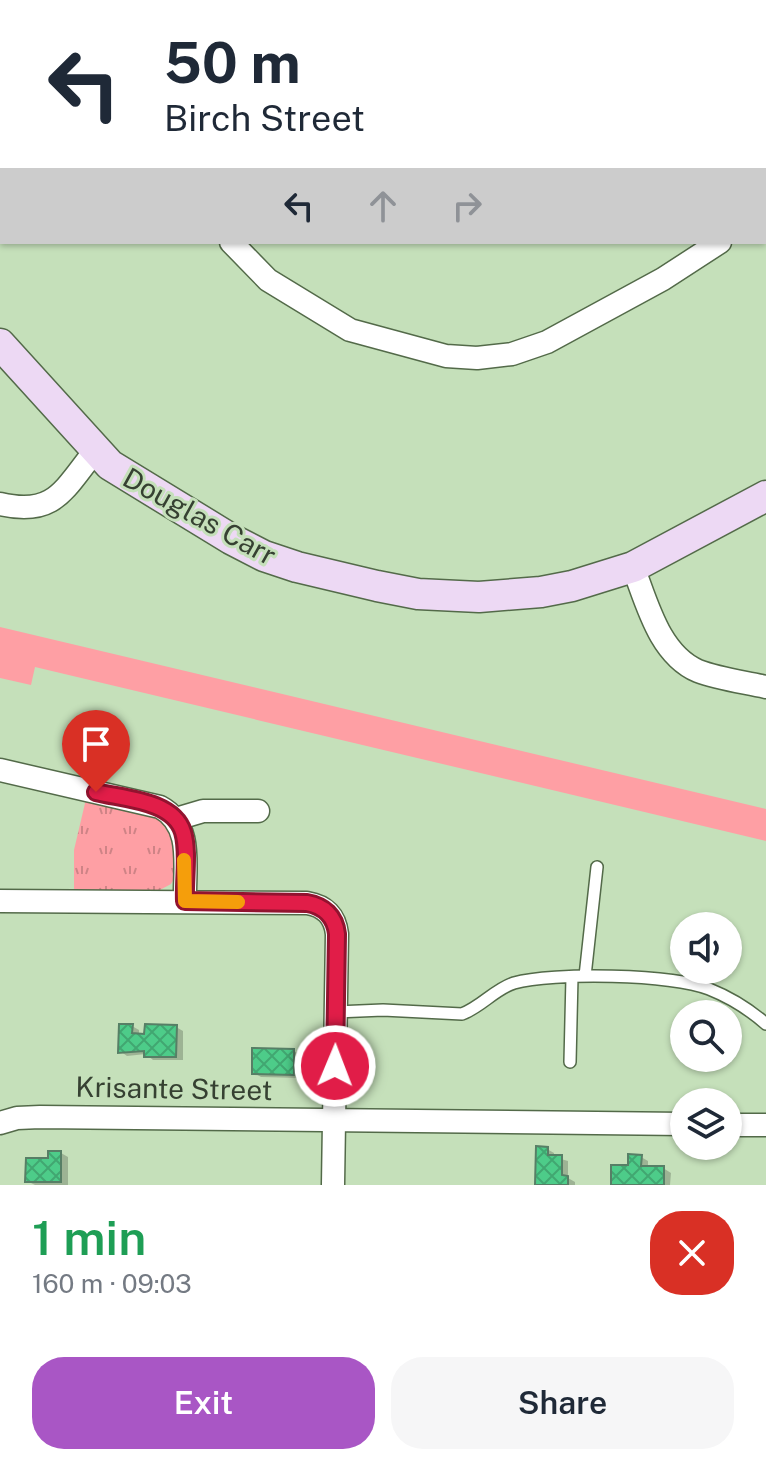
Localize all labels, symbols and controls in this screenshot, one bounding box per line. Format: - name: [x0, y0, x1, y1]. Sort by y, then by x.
- text: 50 m: [164, 30, 301, 96]
- icon: left: [32, 32, 136, 136]
- text: Birch Street: [164, 97, 365, 139]
- icon: left: [277, 184, 321, 228]
- icon: ahead: [361, 184, 405, 228]
- icon: right: [445, 184, 489, 228]
- street label: Douglas Carr: [118, 460, 282, 572]
- pin: [62, 710, 130, 792]
- icon: arrive: [74, 722, 118, 766]
- map controls: [670, 912, 742, 1160]
- button: sound: [670, 912, 742, 984]
- button: search: [670, 1000, 742, 1072]
- position arrow: [293, 1024, 377, 1108]
- street label: Krisante Street: [75, 1070, 273, 1106]
- button: layers: [670, 1088, 742, 1160]
- text: 1 min: [32, 1209, 146, 1266]
- button: close: [650, 1211, 734, 1295]
- text: 160 m · 09:03: [32, 1268, 192, 1299]
- button: Exit: [32, 1357, 375, 1449]
- button: Share: [391, 1357, 734, 1449]

